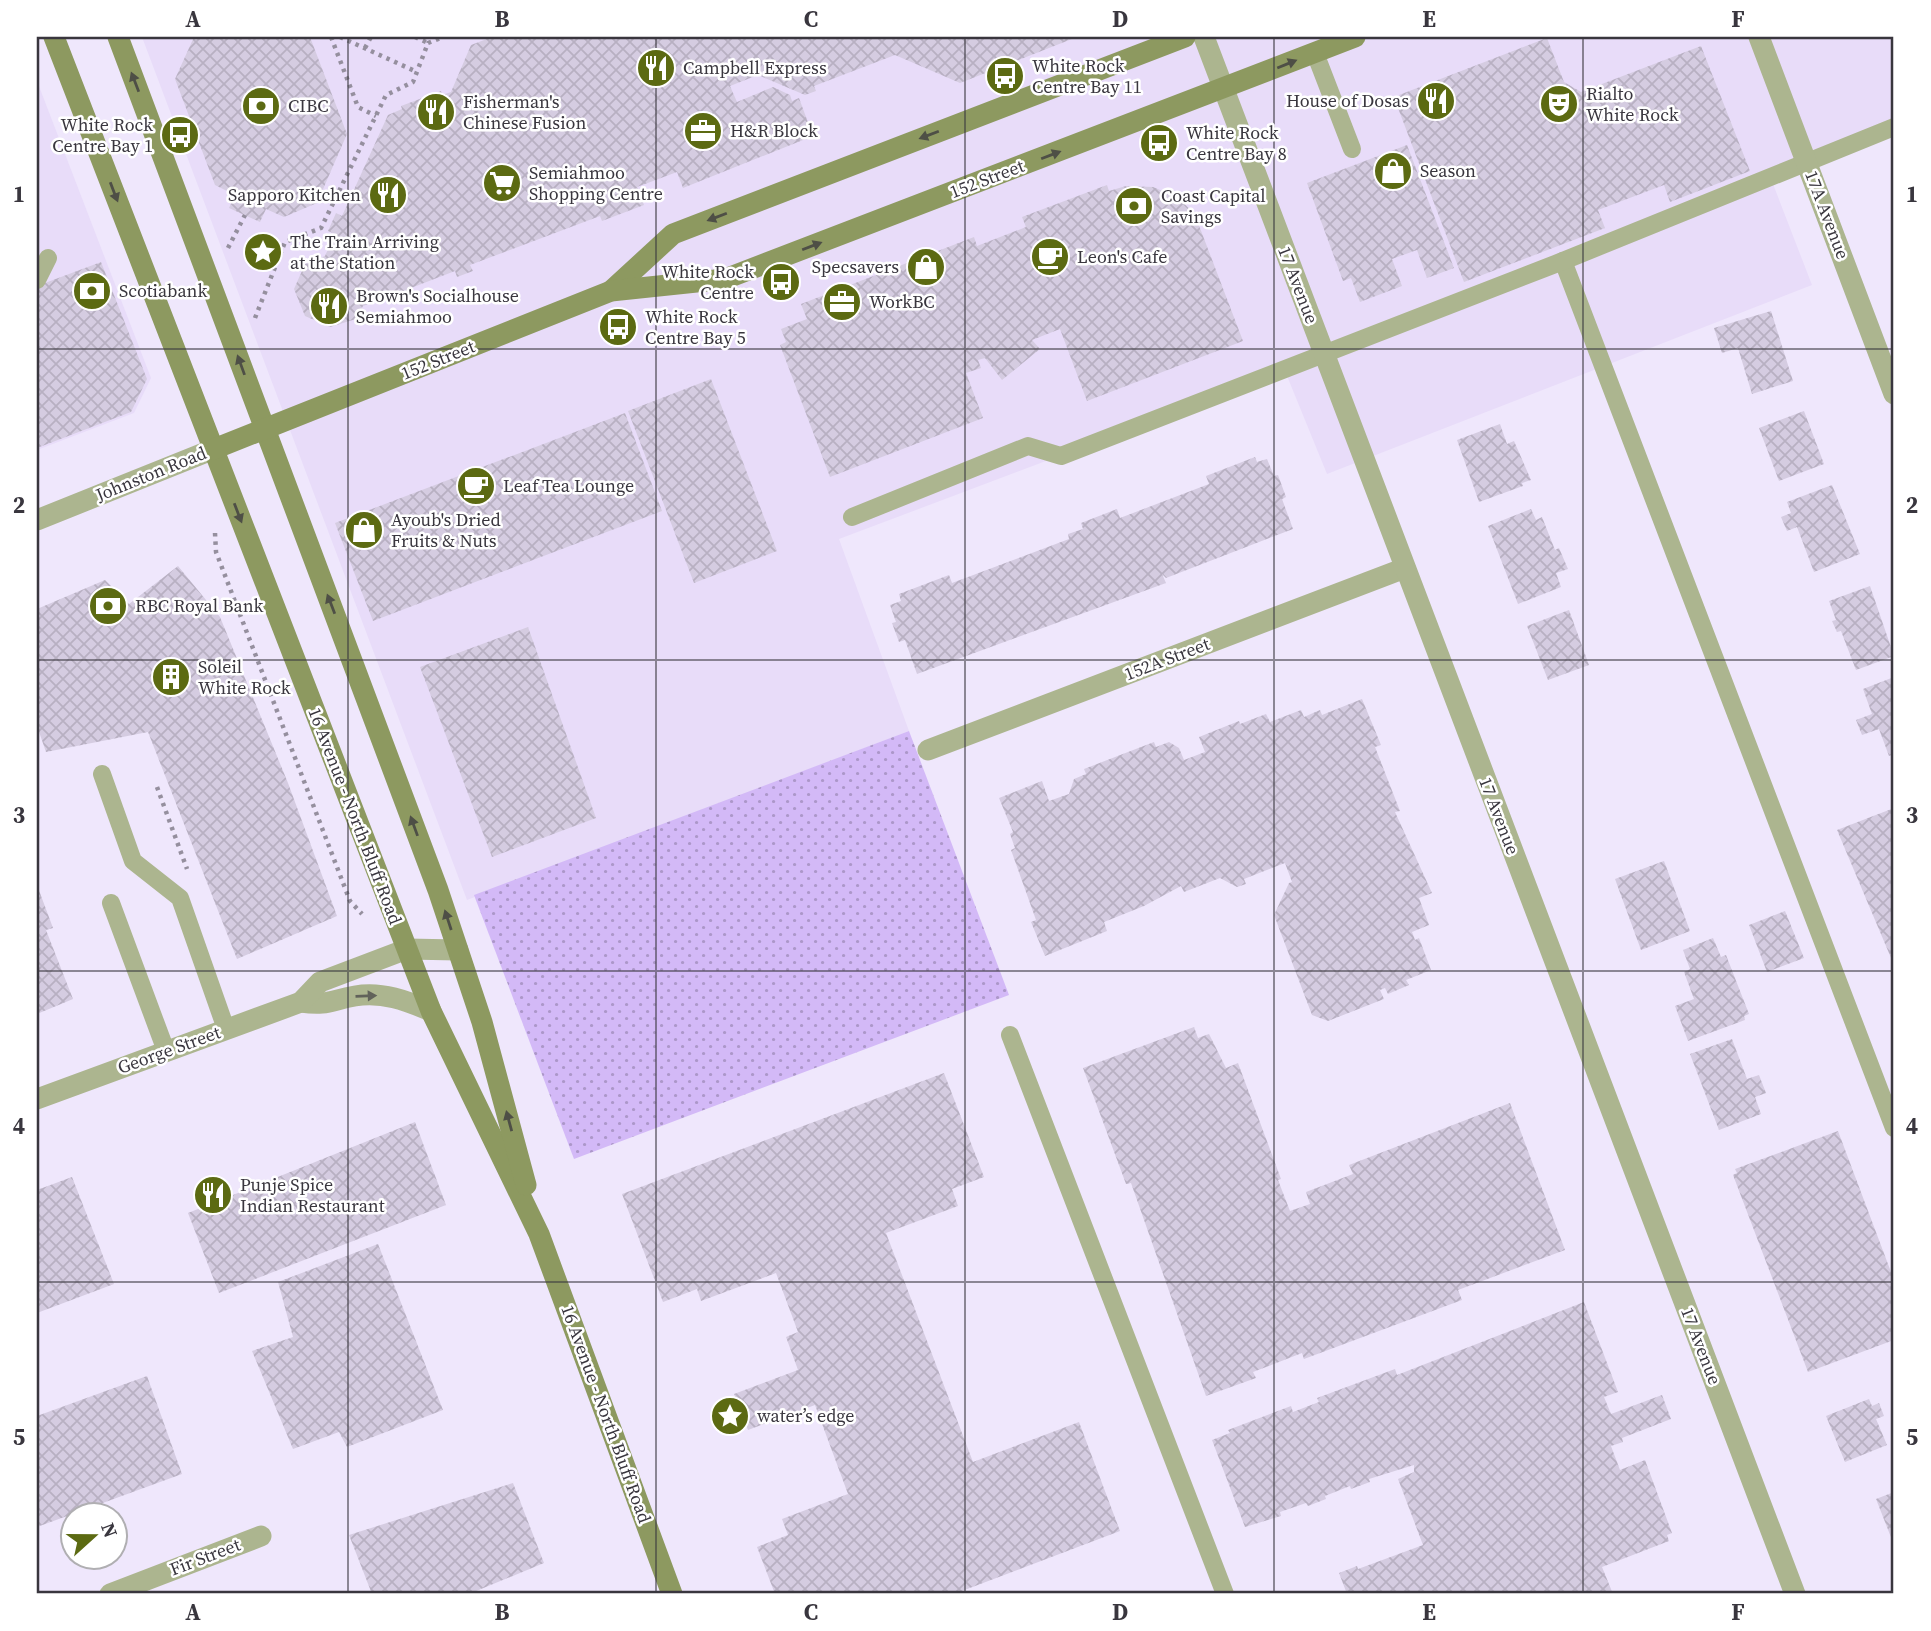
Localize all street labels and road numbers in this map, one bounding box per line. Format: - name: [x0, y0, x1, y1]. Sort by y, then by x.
- street label: 152 Street: [946, 153, 1028, 204]
- street label: 17A Avenue: [1799, 167, 1856, 263]
- street label: 17 Avenue: [1272, 242, 1325, 327]
- street label: 152 Street: [397, 333, 479, 386]
- street label: Johnston Road: [91, 440, 210, 507]
- street label: 152A Street: [1120, 631, 1213, 686]
- street label: 16 Avenue - North Bluff Road: [302, 704, 408, 928]
- street label: 17 Avenue: [1473, 773, 1526, 858]
- street label: George Street: [114, 1019, 224, 1080]
- street label: 16 Avenue - North Bluff Road: [555, 1301, 658, 1526]
- street label: 17 Avenue: [1675, 1303, 1728, 1388]
- street label: Fir Street: [166, 1532, 244, 1581]

